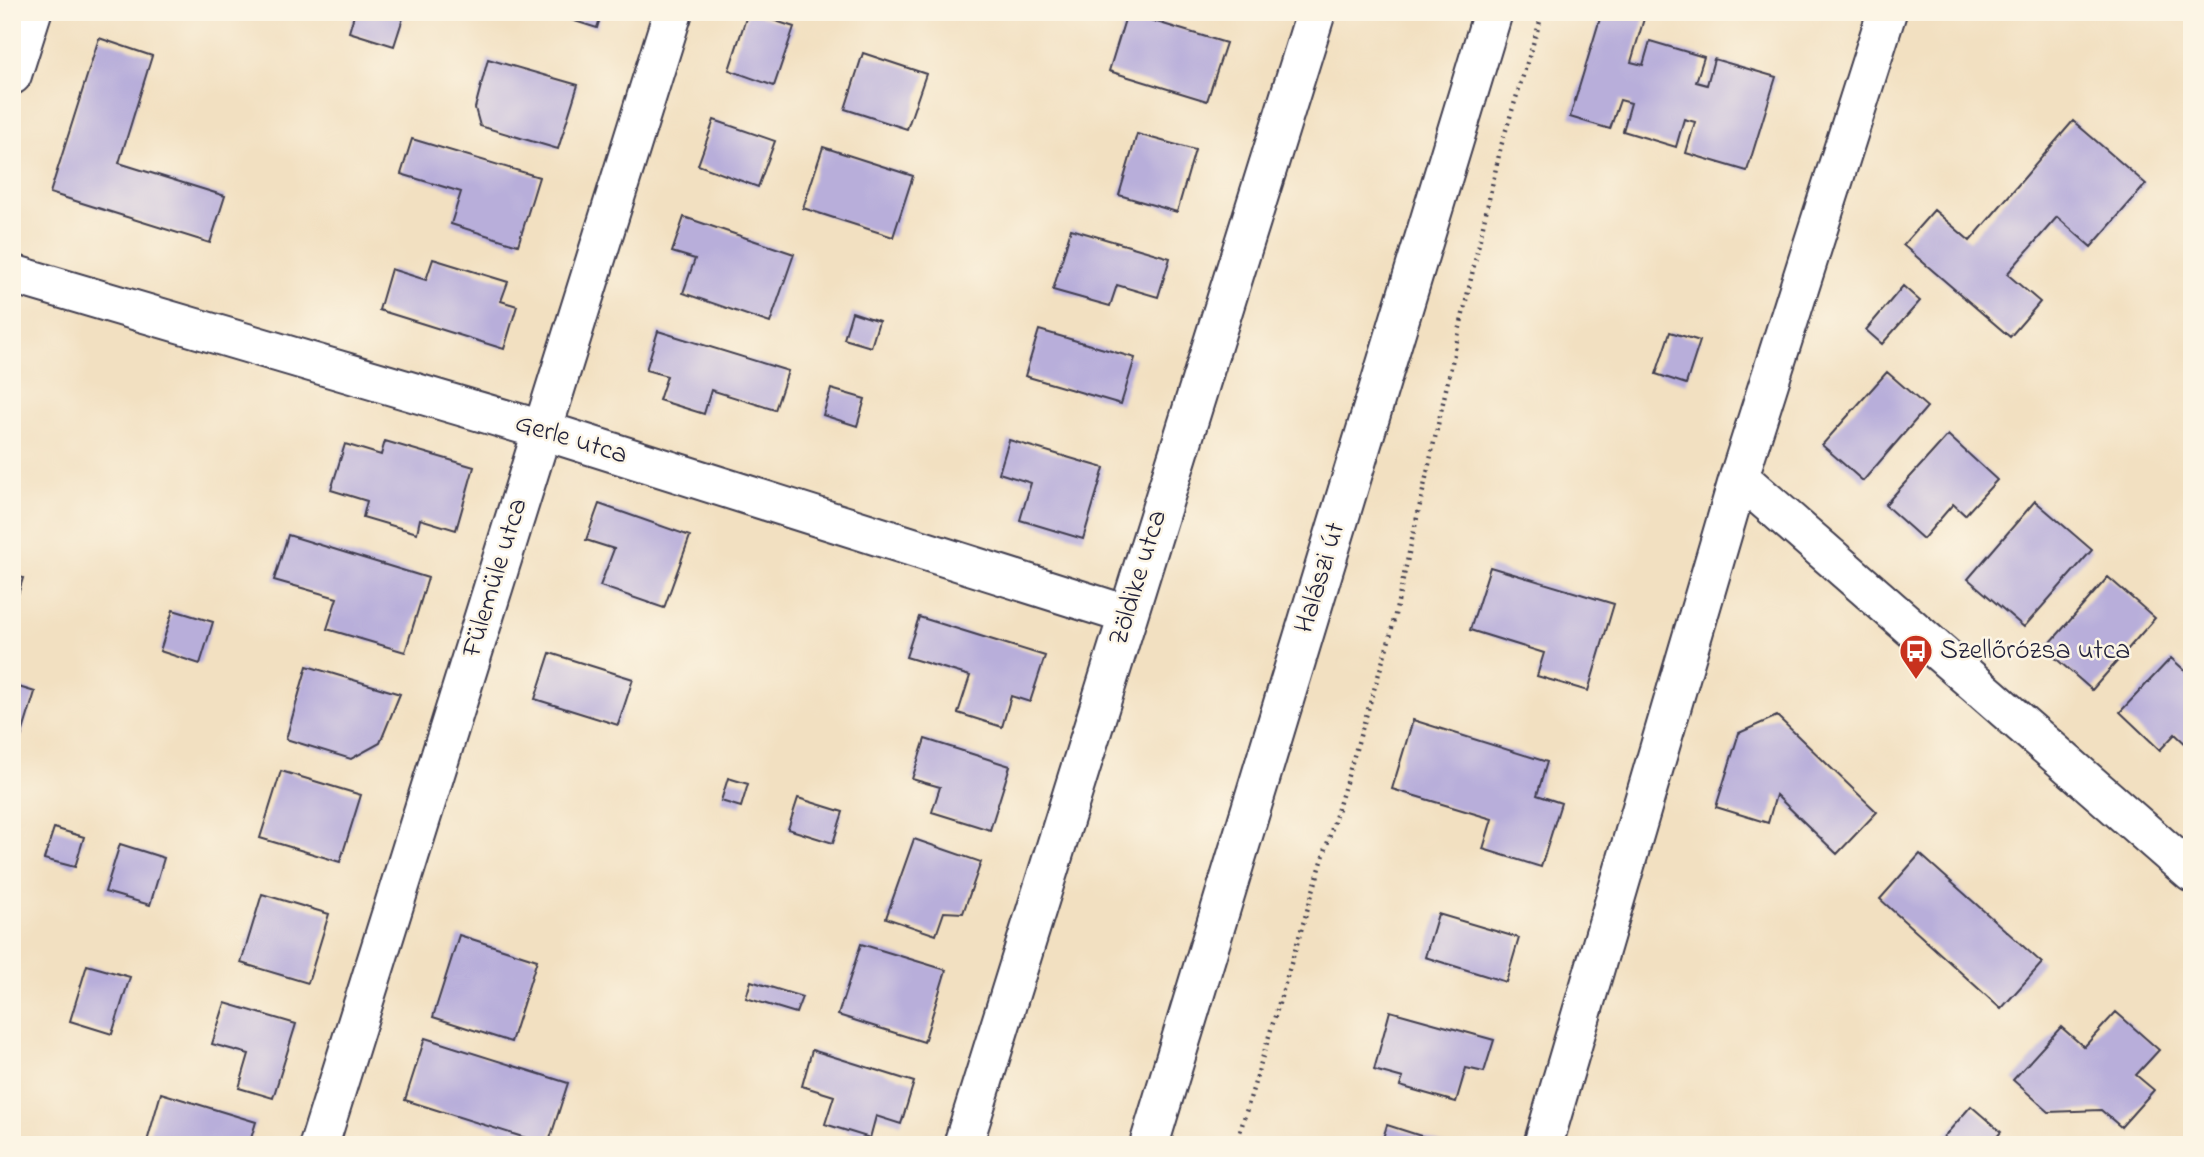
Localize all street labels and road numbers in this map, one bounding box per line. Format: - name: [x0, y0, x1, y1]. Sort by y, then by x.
- street label: Gerle utca: [510, 403, 632, 477]
- street label: Fülemüle utca: [452, 494, 540, 663]
- street label: Zöldike utca: [1099, 505, 1179, 651]
- street label: Halászi út: [1285, 518, 1357, 638]

